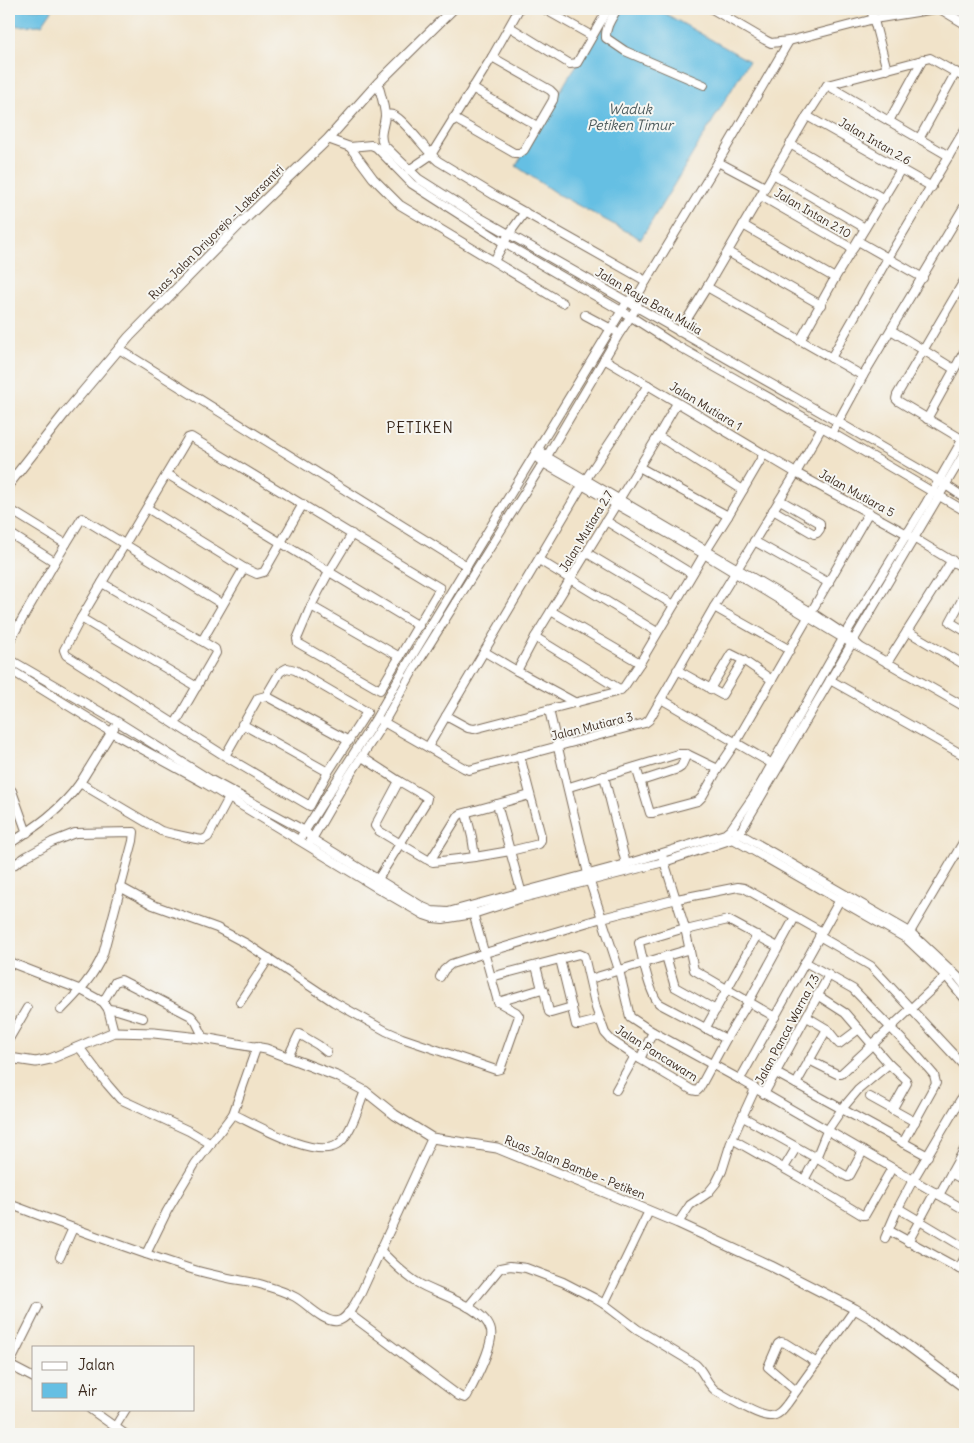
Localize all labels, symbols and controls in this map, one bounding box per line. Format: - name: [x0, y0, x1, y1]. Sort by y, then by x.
- water label: Waduk Petiken Timur: [587, 100, 675, 134]
- street label: Jalan Intan 2.6: [836, 114, 914, 168]
- street label: Ruas Jalan Driyorejo - Lakarsantri: [145, 161, 287, 303]
- street label: Jalan Intan 2.10: [772, 185, 854, 241]
- street label: Jalan Raya Batu Mulia: [593, 264, 705, 338]
- street label: Jalan Mutiara 1: [667, 379, 745, 433]
- district label: PETIKEN: [386, 418, 454, 437]
- street label: Jalan Mutiara 5: [817, 466, 897, 520]
- street label: Jalan Mutiara 2.7: [556, 488, 616, 574]
- street label: Jalan Mutiara 3: [550, 709, 635, 743]
- street label: Jalan Panca Warna 7.3: [752, 971, 823, 1087]
- street label: Jalan Pancawarn: [613, 1022, 701, 1084]
- street label: Ruas Jalan Bambe - Petiken: [502, 1132, 648, 1202]
- legend: [32, 1346, 195, 1410]
- text: Jalan: [78, 1355, 115, 1374]
- text: Air: [78, 1381, 97, 1400]

